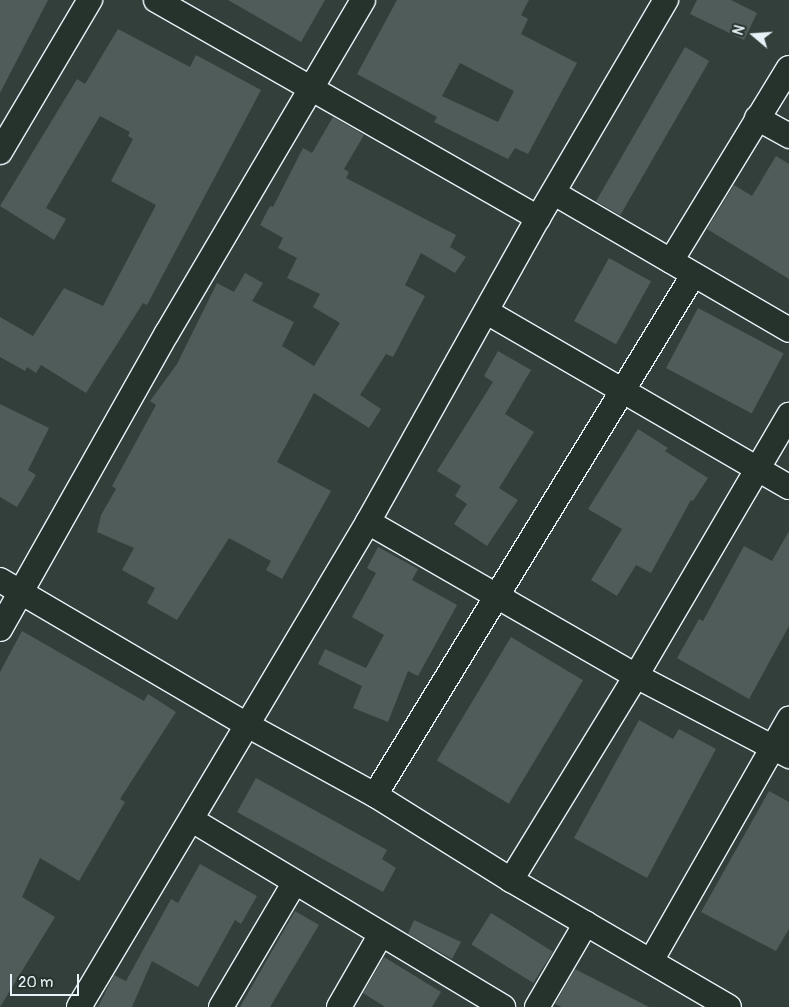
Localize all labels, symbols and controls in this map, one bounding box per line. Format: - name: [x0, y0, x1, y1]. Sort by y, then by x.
- north arrow: [729, 10, 779, 60]
- text: N: [730, 23, 749, 37]
- scale bar: [12, 964, 81, 996]
- text: 20 m: [18, 973, 53, 992]

